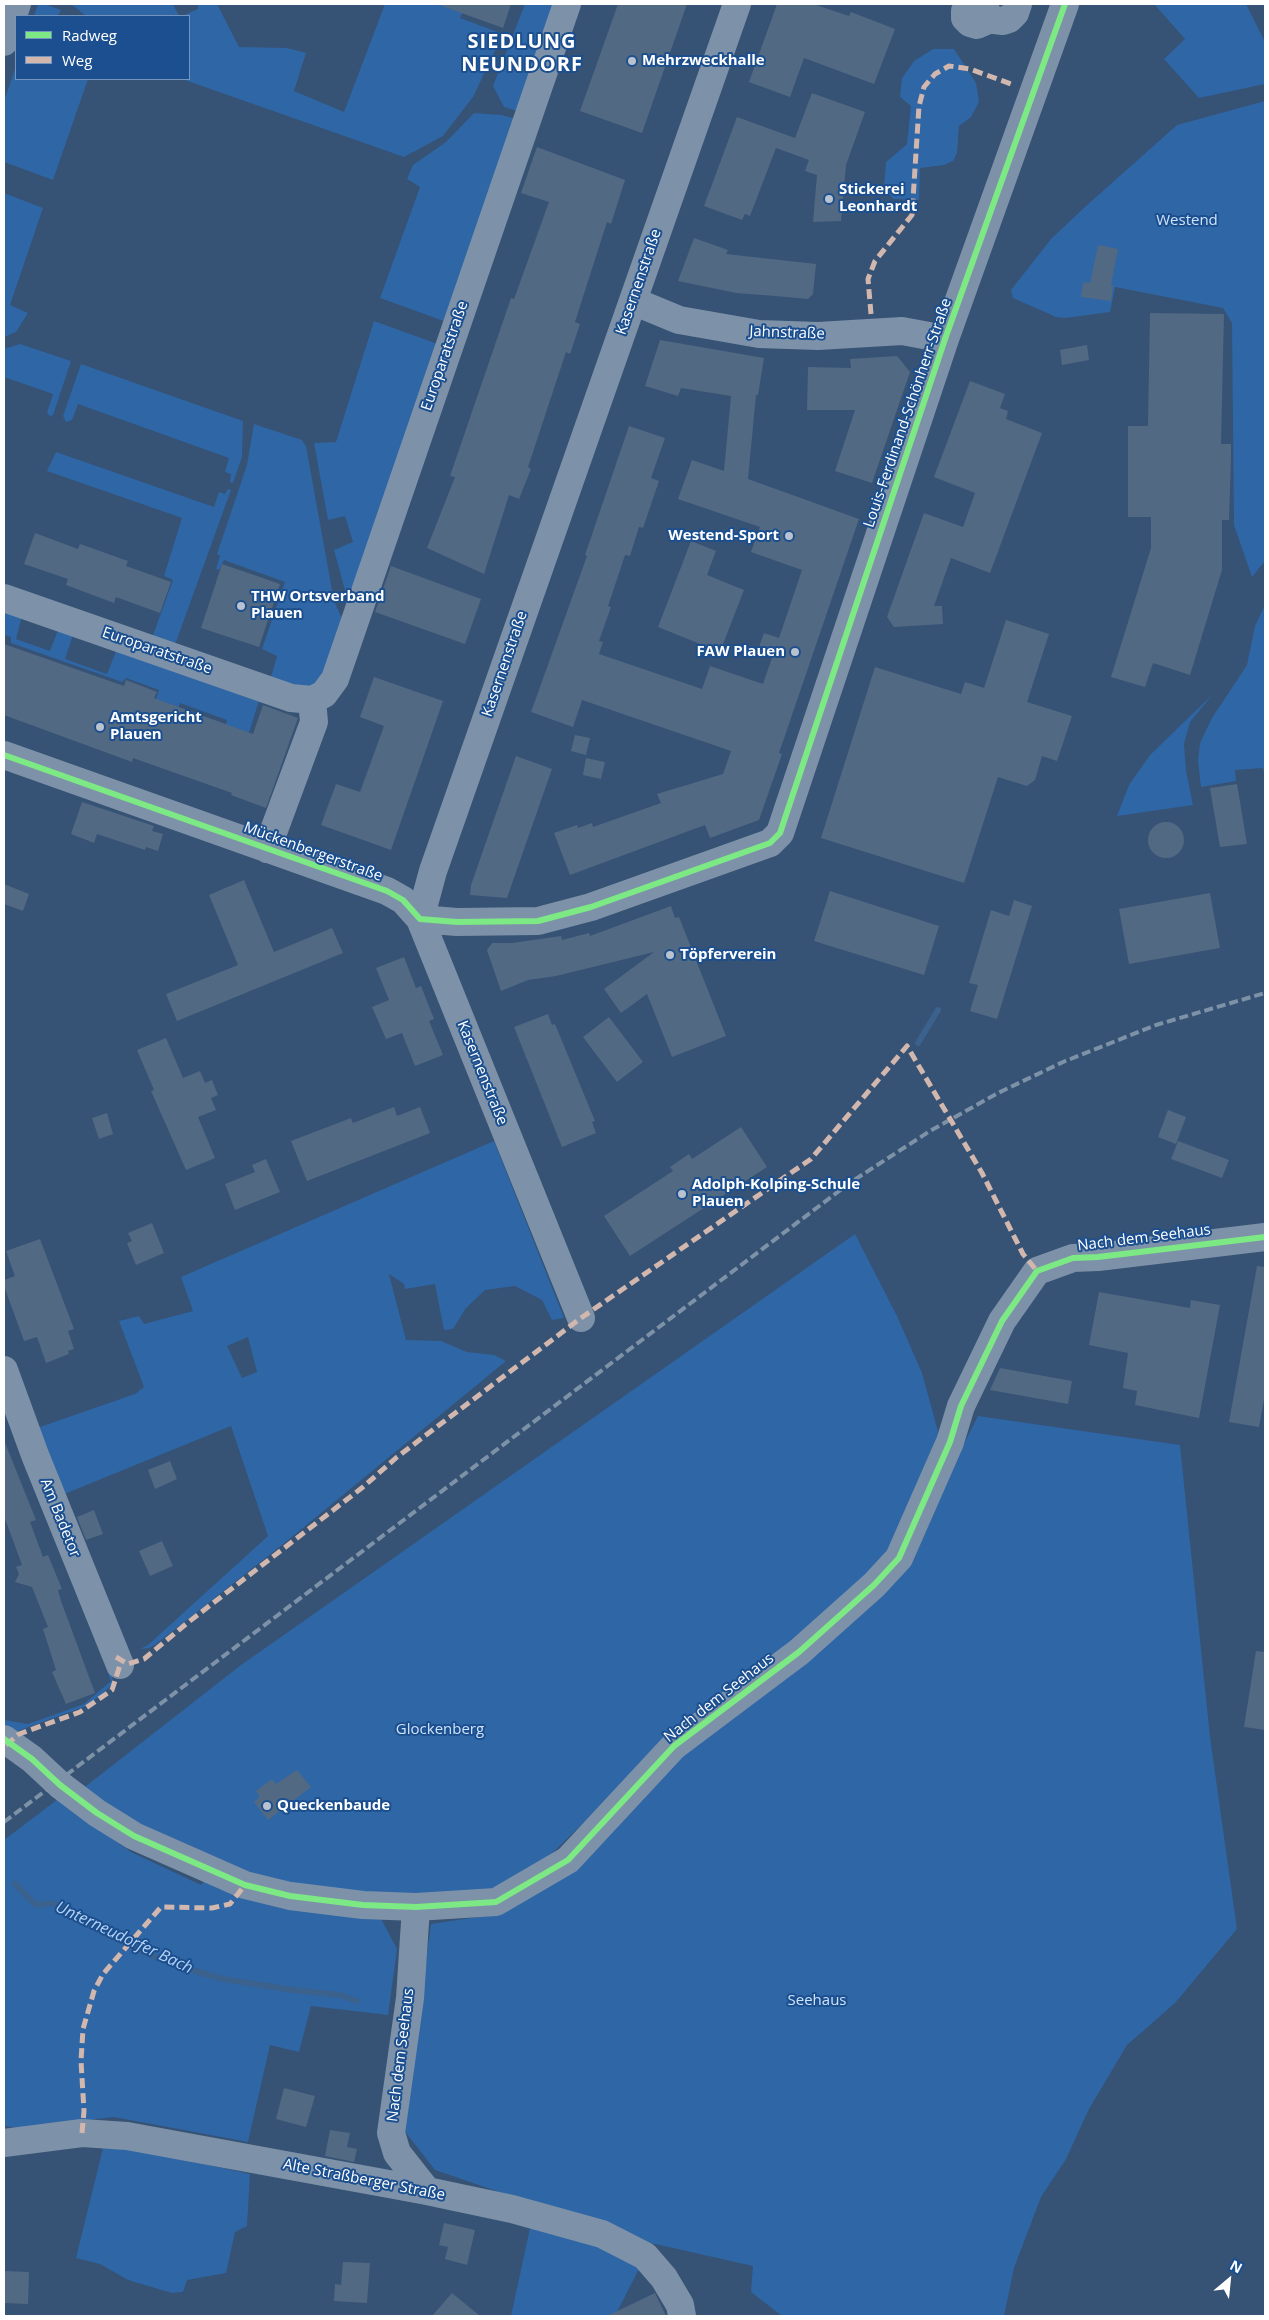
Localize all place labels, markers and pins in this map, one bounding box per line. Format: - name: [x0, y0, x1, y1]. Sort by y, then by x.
- place label: Mehrzweckhalle: [642, 52, 765, 70]
- marker: Mehrzweckhalle: [626, 55, 638, 67]
- place label: Stickerei Leonhardt: [839, 181, 917, 216]
- marker: Stickerei Leonhardt: [823, 193, 835, 205]
- place label: Westend-Sport: [668, 527, 779, 545]
- marker: Westend-Sport: [783, 530, 795, 542]
- place label: THW Ortsverband Plauen: [251, 588, 384, 623]
- marker: THW Ortsverband Plauen: [235, 600, 247, 612]
- place label: FAW Plauen: [696, 643, 785, 661]
- marker: FAW Plauen: [789, 646, 801, 658]
- place label: Amtsgericht Plauen: [110, 709, 202, 744]
- marker: Amtsgericht Plauen: [94, 721, 106, 733]
- place label: Töpferverein: [680, 946, 776, 964]
- marker: Töpferverein: [664, 949, 676, 961]
- place label: Adolph-Kolping-Schule Plauen: [692, 1176, 860, 1211]
- marker: Adolph-Kolping-Schule Plauen: [676, 1188, 688, 1200]
- place label: Queckenbaude: [277, 1797, 390, 1815]
- marker: Queckenbaude: [261, 1800, 273, 1812]

